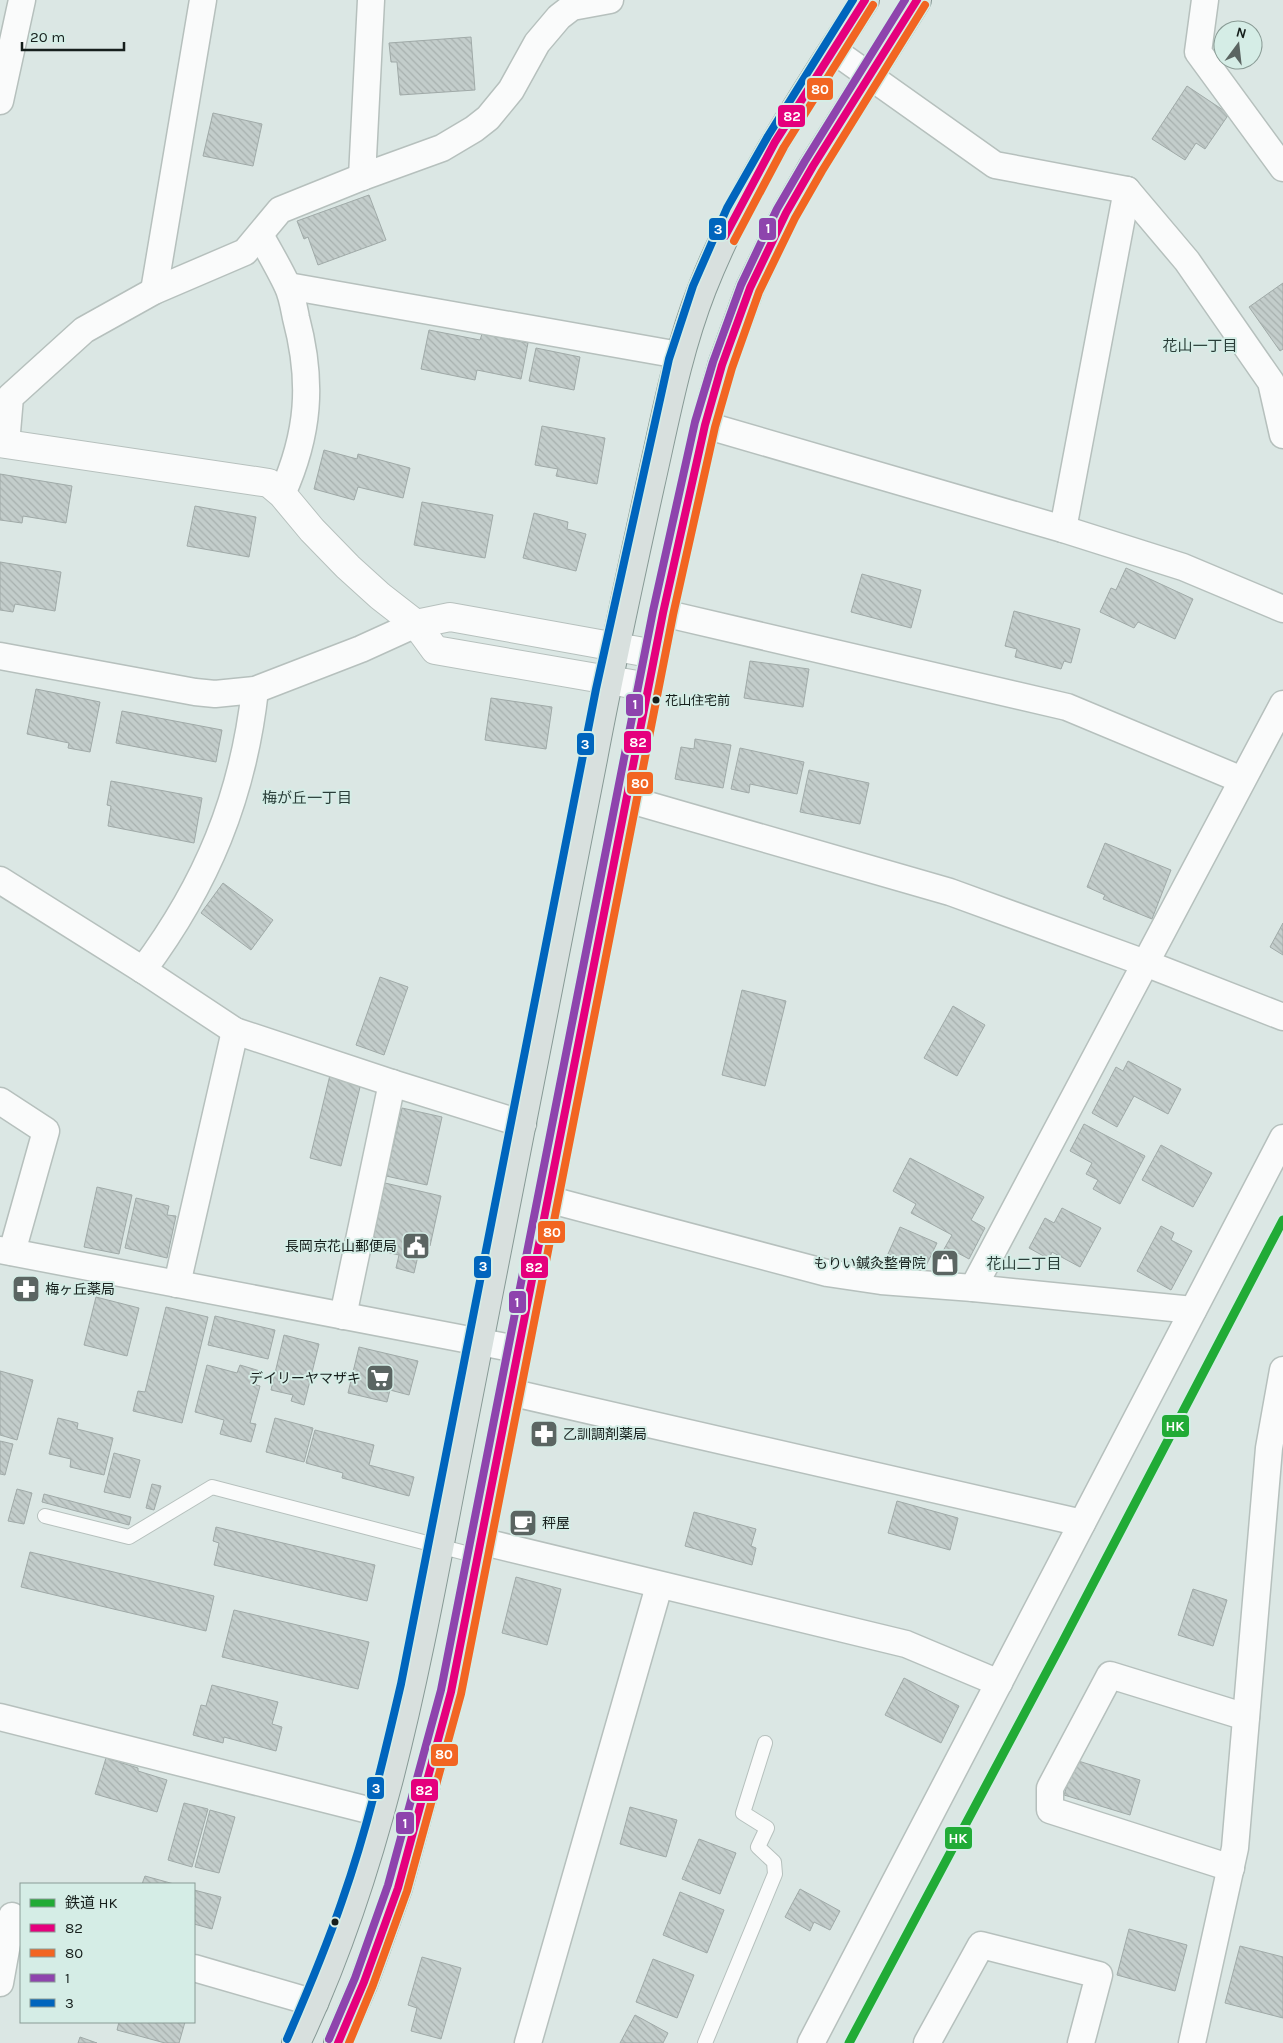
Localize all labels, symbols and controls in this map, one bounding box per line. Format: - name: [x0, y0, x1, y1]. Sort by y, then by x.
- scale bar: [22, 20, 125, 52]
- north arrow: [1213, 20, 1263, 70]
- text: N: [1234, 23, 1248, 42]
- text: 20 m: [30, 28, 65, 46]
- line badge: 80: [806, 77, 834, 101]
- text: 80: [811, 81, 829, 98]
- line badge: 82: [777, 104, 806, 128]
- text: 82: [783, 108, 801, 125]
- line badge: 3: [708, 217, 727, 241]
- line badge: 1: [758, 217, 777, 241]
- text: 1: [766, 220, 771, 237]
- text: 3: [714, 221, 722, 238]
- district label: 花山一丁目: [1162, 337, 1238, 355]
- line badge: 1: [625, 693, 644, 717]
- place label: 花山住宅前: [665, 693, 730, 708]
- marker: 花山住宅前: [651, 695, 661, 705]
- text: 1: [633, 696, 638, 713]
- line badge: 82: [623, 730, 652, 754]
- line badge: 3: [576, 732, 595, 756]
- text: 82: [629, 734, 647, 751]
- text: 3: [581, 736, 589, 753]
- line badge: 80: [626, 771, 654, 795]
- text: 80: [631, 775, 649, 792]
- district label: 梅が丘一丁目: [262, 789, 352, 807]
- line badge: 80: [537, 1220, 566, 1244]
- text: 80: [543, 1224, 561, 1241]
- public building icon: 長岡京花山郵便局: [401, 1231, 431, 1261]
- place label: 長岡京花山郵便局: [285, 1238, 397, 1255]
- shop icon: もりい鍼灸整骨院: [930, 1248, 960, 1278]
- line badge: 3: [473, 1255, 492, 1279]
- line badge: 82: [520, 1255, 549, 1279]
- place label: もりい鍼灸整骨院: [814, 1255, 926, 1272]
- district label: 花山二丁目: [986, 1255, 1062, 1273]
- text: 3: [479, 1258, 487, 1275]
- text: 82: [525, 1259, 543, 1276]
- pharmacy icon: 梅ヶ丘薬局: [11, 1274, 41, 1304]
- place label: 梅ヶ丘薬局: [45, 1281, 115, 1298]
- line badge: 1: [508, 1290, 527, 1314]
- text: 1: [515, 1294, 520, 1311]
- supermarket icon: デイリーヤマザキ: [365, 1363, 395, 1393]
- place label: デイリーヤマザキ: [249, 1370, 361, 1387]
- line badge: HK: [1161, 1414, 1190, 1438]
- text: HK: [1165, 1418, 1185, 1435]
- pharmacy icon: 乙訓調剤薬局: [529, 1419, 559, 1449]
- place label: 乙訓調剤薬局: [563, 1426, 647, 1443]
- cafe icon: 秤屋: [508, 1508, 538, 1538]
- place label: 秤屋: [542, 1515, 570, 1532]
- line badge: 80: [430, 1743, 459, 1767]
- text: 80: [435, 1746, 453, 1763]
- line badge: 3: [366, 1776, 385, 1800]
- line badge: 82: [410, 1778, 439, 1802]
- text: 3: [372, 1780, 380, 1797]
- text: 82: [415, 1782, 433, 1799]
- line badge: 1: [395, 1811, 415, 1835]
- text: 1: [403, 1815, 408, 1832]
- line badge: HK: [944, 1826, 973, 1850]
- text: HK: [948, 1830, 968, 1847]
- legend: [20, 1883, 195, 2023]
- text: 鉄道 HK: [65, 1894, 118, 1912]
- unlabelled marker: [330, 1917, 340, 1927]
- text: 82: [65, 1919, 83, 1937]
- text: 80: [65, 1944, 83, 1962]
- text: 1: [65, 1969, 70, 1987]
- text: 3: [65, 1994, 74, 2012]

